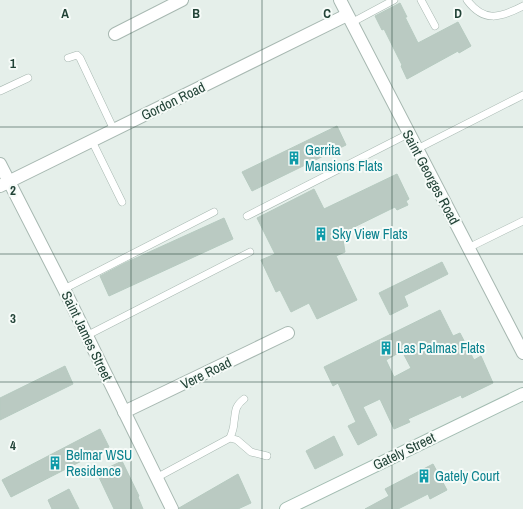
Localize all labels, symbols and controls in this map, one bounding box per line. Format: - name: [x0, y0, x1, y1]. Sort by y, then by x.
- text: A: [61, 5, 69, 22]
- text: B: [192, 5, 200, 22]
- text: C: [323, 5, 331, 22]
- text: D: [454, 5, 462, 22]
- text: 1: [10, 55, 16, 72]
- street label: Gordon Road: [138, 78, 208, 124]
- street label: Saint Georges Road: [398, 127, 464, 227]
- place label: Gerrita Mansions Flats: [305, 141, 383, 175]
- building icon: Gerrita Mansions Flats: [286, 150, 302, 166]
- text: 2: [10, 182, 16, 199]
- place label: Sky View Flats: [332, 225, 408, 243]
- building icon: Sky View Flats: [313, 226, 329, 242]
- street label: Saint James Street: [58, 288, 116, 384]
- text: 3: [10, 310, 16, 327]
- place label: Las Palmas Flats: [397, 339, 485, 357]
- building icon: Las Palmas Flats: [378, 340, 394, 356]
- street label: Vere Road: [178, 353, 234, 393]
- street label: Gately Street: [370, 428, 438, 474]
- text: 4: [10, 437, 16, 454]
- place label: Belmar WSU Residence: [66, 446, 132, 480]
- building icon: Belmar WSU Residence: [47, 455, 63, 471]
- place label: Gately Court: [435, 467, 499, 485]
- building icon: Gately Court: [416, 468, 432, 484]

